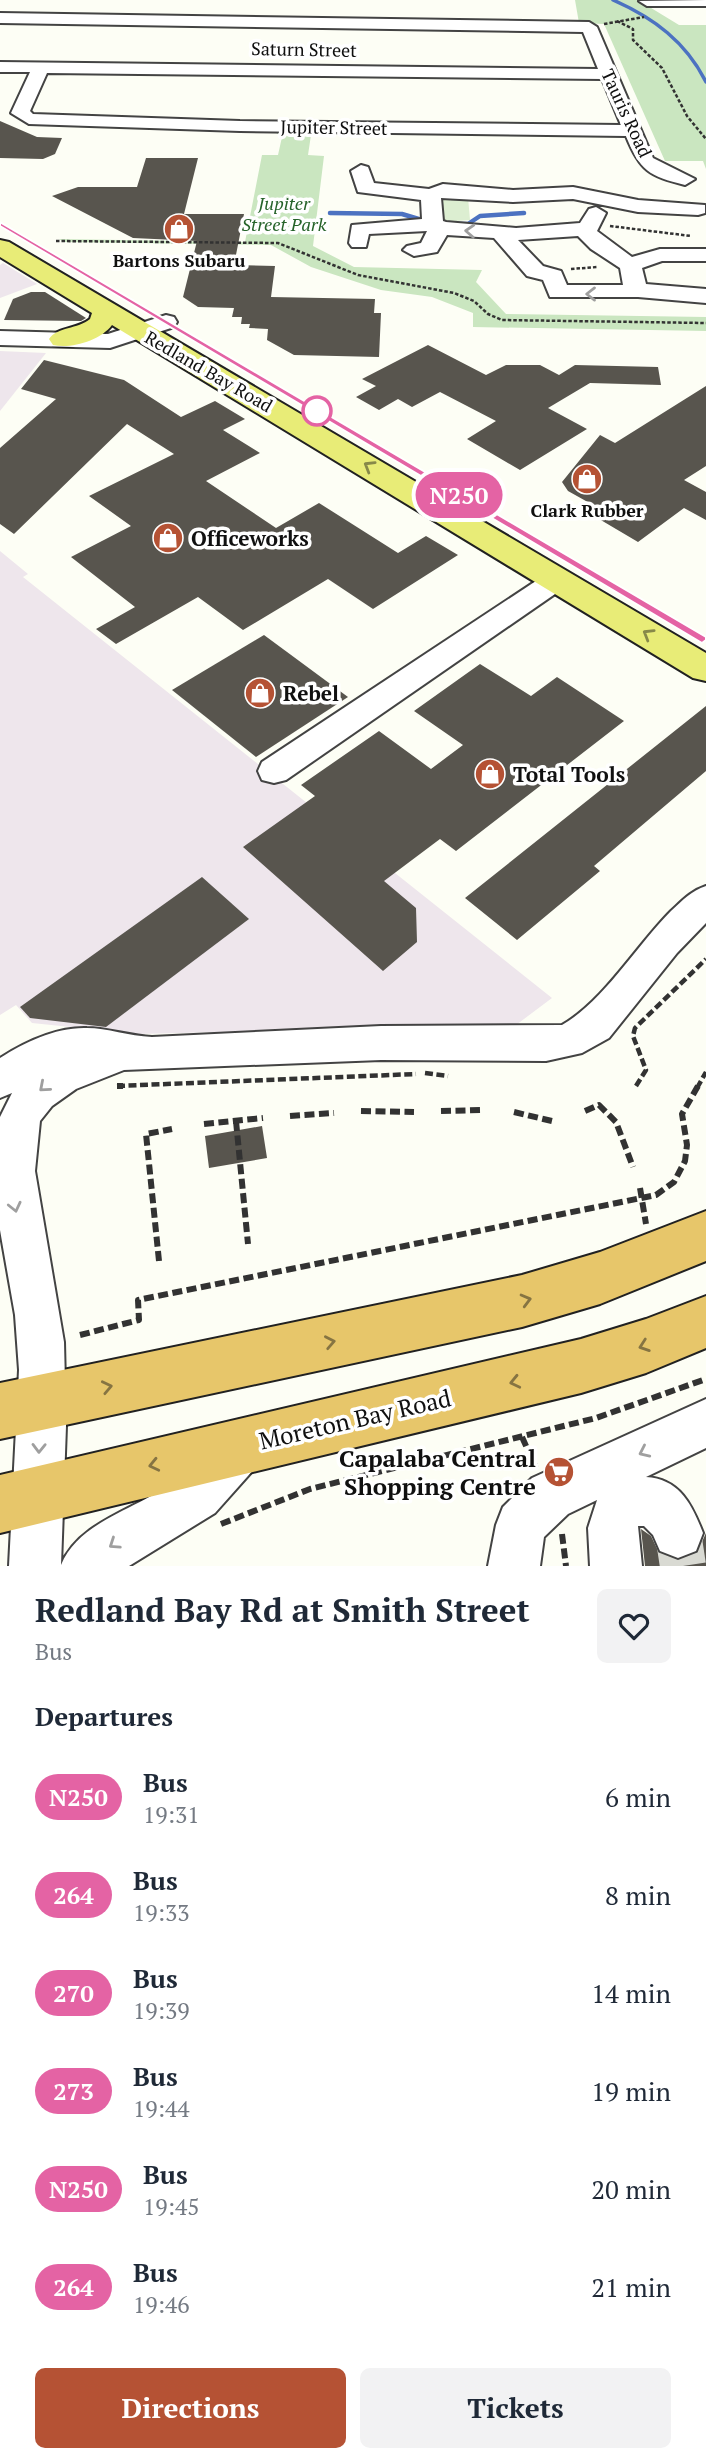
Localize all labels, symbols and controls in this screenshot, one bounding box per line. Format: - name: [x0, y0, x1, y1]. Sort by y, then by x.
- street label: Saturn Street: [251, 36, 357, 62]
- street label: Tauris Road: [596, 65, 658, 161]
- street label: Jupiter Street: [280, 114, 388, 140]
- park label: Jupiter Street Park: [242, 191, 327, 236]
- shop icon: Bartons Subaru: [162, 212, 196, 246]
- one-way arrow: [464, 223, 475, 238]
- place label: Bartons Subaru: [113, 248, 245, 272]
- one-way arrow: [585, 286, 595, 302]
- street label: Redland Bay Road: [141, 325, 277, 417]
- unlabelled marker: [302, 396, 332, 426]
- one-way arrow: [363, 462, 376, 475]
- shop icon: Clark Rubber: [570, 462, 604, 496]
- line badge: N250: [410, 472, 508, 518]
- text: N250: [430, 479, 488, 511]
- place label: Clark Rubber: [530, 498, 644, 522]
- shop icon: Officeworks: [151, 521, 185, 555]
- place label: Officeworks: [191, 524, 309, 552]
- one-way arrow: [642, 629, 655, 642]
- shop icon: Rebel: [243, 676, 277, 710]
- place label: Rebel: [283, 679, 339, 707]
- shop icon: Total Tools: [473, 757, 507, 791]
- place label: Total Tools: [513, 760, 625, 788]
- one-way arrow: [39, 1079, 52, 1092]
- one-way arrow: [7, 1201, 21, 1213]
- one-way arrow: [520, 1294, 532, 1308]
- one-way arrow: [324, 1335, 336, 1350]
- one-way arrow: [639, 1338, 651, 1352]
- one-way arrow: [509, 1374, 521, 1389]
- one-way arrow: [101, 1381, 113, 1396]
- street label: Moreton Bay Road: [256, 1381, 454, 1457]
- place label: Capalaba Central Shopping Centre: [339, 1442, 536, 1502]
- one-way arrow: [31, 1443, 47, 1453]
- one-way arrow: [639, 1444, 651, 1458]
- supermarket icon: Capalaba Central Shopping Centre: [542, 1455, 576, 1489]
- one-way arrow: [148, 1457, 160, 1471]
- one-way arrow: [109, 1536, 122, 1549]
- text: Redland Bay Rd at Smith Street: [35, 1588, 530, 1631]
- button: heart: [597, 1589, 671, 1663]
- text: Bus: [35, 1636, 72, 1667]
- text: Departures: [35, 1699, 173, 1733]
- text: Bus: [143, 1765, 188, 1799]
- text: 6 min: [605, 1780, 671, 1814]
- text: N250: [49, 1781, 108, 1813]
- text: 19:31: [143, 1799, 199, 1830]
- text: Bus: [133, 1863, 178, 1897]
- text: 8 min: [605, 1878, 671, 1912]
- text: 264: [53, 1879, 94, 1911]
- text: 19:33: [133, 1897, 190, 1928]
- text: Bus: [133, 1961, 178, 1995]
- text: 14 min: [591, 1976, 671, 2010]
- text: 270: [53, 1977, 94, 2009]
- text: 19:39: [133, 1995, 190, 2026]
- text: Bus: [133, 2059, 178, 2093]
- text: 19 min: [591, 2074, 671, 2108]
- text: 273: [53, 2075, 94, 2107]
- text: 19:44: [133, 2093, 190, 2124]
- text: Bus: [143, 2157, 188, 2191]
- text: 20 min: [591, 2172, 671, 2206]
- text: N250: [49, 2173, 108, 2205]
- text: 19:45: [143, 2191, 199, 2222]
- text: Bus: [133, 2255, 178, 2289]
- text: 21 min: [591, 2270, 671, 2304]
- text: 264: [53, 2271, 94, 2303]
- text: 19:46: [133, 2289, 190, 2320]
- button: Directions: [35, 2368, 346, 2448]
- button: Tickets: [360, 2368, 671, 2448]

